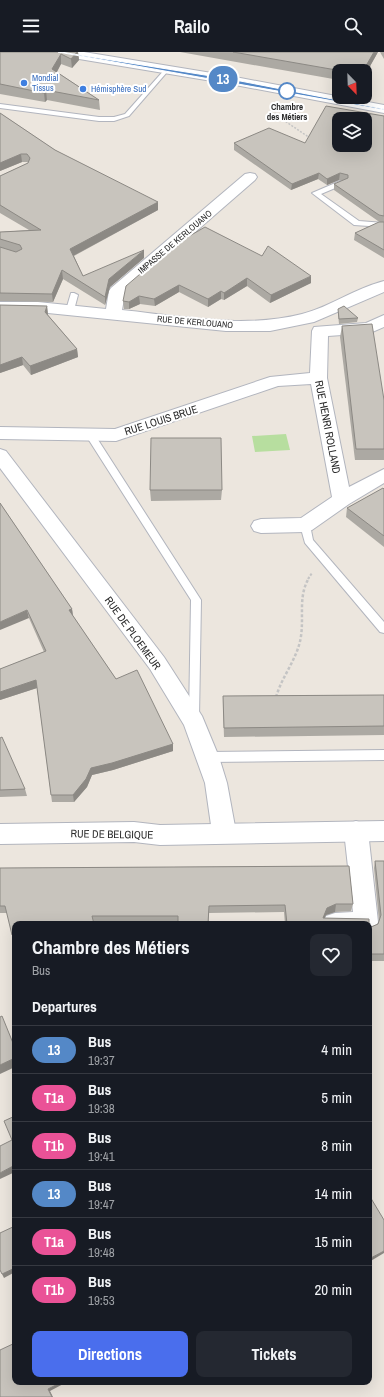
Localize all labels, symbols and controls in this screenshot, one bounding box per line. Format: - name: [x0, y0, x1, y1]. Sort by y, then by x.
- text: Railo: [174, 14, 210, 39]
- icon: menu: [20, 15, 42, 37]
- icon: search: [342, 15, 364, 37]
- north arrow: [332, 64, 372, 104]
- map controls: [332, 64, 372, 152]
- line badge: 13: [205, 66, 241, 92]
- text: 13: [217, 70, 229, 88]
- place label: Mondial Tissus: [32, 72, 59, 94]
- marker: Mondial Tissus: [19, 78, 29, 88]
- marker: Chambre des Métiers: [278, 82, 296, 100]
- place label: Hémisphère Sud: [91, 83, 146, 95]
- marker: Hémisphère Sud: [78, 84, 88, 94]
- place label: Chambre des Métiers: [267, 101, 307, 123]
- button: layers: [332, 112, 372, 152]
- street label: IMPASSE DE KERLOUANO: [136, 207, 215, 276]
- street label: RUE DE KERLOUANO: [156, 313, 234, 331]
- street label: RUE HENRI ROLLAND: [312, 379, 344, 475]
- street label: RUE LOUIS BRUE: [123, 402, 199, 438]
- street label: RUE DE PLOEMEUR: [102, 594, 165, 673]
- street label: RUE DE BELGIQUE: [71, 826, 153, 842]
- text: Chambre des Métiers: [32, 934, 190, 960]
- button: heart: [310, 934, 352, 976]
- text: Bus: [32, 962, 50, 979]
- text: Departures: [32, 996, 97, 1017]
- text: Bus: [88, 1031, 111, 1052]
- text: 4 min: [321, 1039, 352, 1060]
- text: 13: [48, 1041, 60, 1059]
- text: 19:37: [88, 1052, 115, 1069]
- text: Bus: [88, 1079, 111, 1100]
- text: 5 min: [321, 1087, 352, 1108]
- text: T1a: [44, 1089, 64, 1107]
- text: 19:38: [88, 1100, 115, 1117]
- text: Bus: [88, 1127, 111, 1148]
- text: 8 min: [321, 1135, 352, 1156]
- text: T1b: [44, 1137, 64, 1155]
- text: 19:41: [88, 1148, 115, 1165]
- text: Bus: [88, 1175, 111, 1196]
- text: 14 min: [314, 1183, 352, 1204]
- text: 13: [48, 1185, 60, 1203]
- text: 19:47: [88, 1196, 115, 1213]
- text: Bus: [88, 1223, 111, 1244]
- text: 15 min: [314, 1231, 352, 1252]
- text: T1a: [44, 1233, 64, 1251]
- text: 19:48: [88, 1244, 115, 1261]
- text: Bus: [88, 1271, 111, 1292]
- text: 20 min: [314, 1279, 352, 1300]
- text: T1b: [44, 1281, 64, 1299]
- text: 19:53: [88, 1292, 115, 1309]
- button: Directions: [32, 1331, 188, 1377]
- button: Tickets: [196, 1331, 352, 1377]

